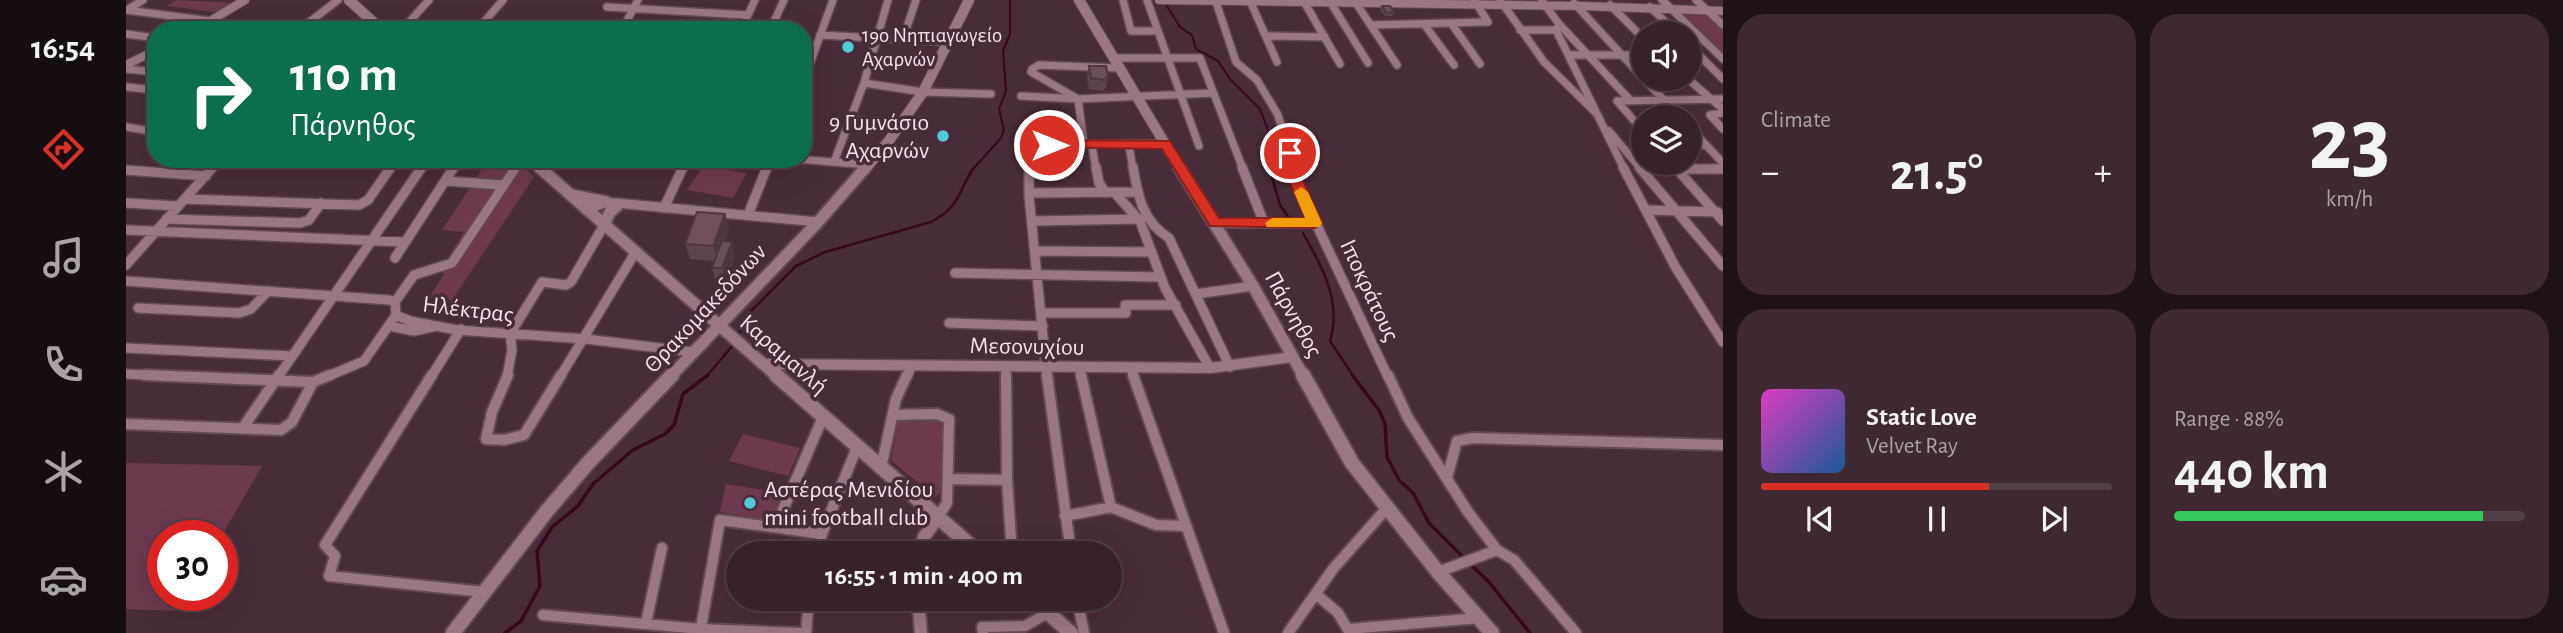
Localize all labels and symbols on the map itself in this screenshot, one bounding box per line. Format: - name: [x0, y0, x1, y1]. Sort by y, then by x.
- place label: 19ο Νηπιαγωγείο Αχαρνών: [862, 25, 1002, 70]
- marker: 19ο Νηπιαγωγείο Αχαρνών: [840, 39, 856, 55]
- position arrow: [1012, 108, 1086, 182]
- place label: 9 Γυμνάσιο Αχαρνών: [829, 111, 929, 163]
- pin: [1260, 123, 1320, 183]
- marker: 9 Γυμνάσιο Αχαρνών: [935, 128, 951, 144]
- street label: Ιποκράτους: [1335, 236, 1403, 345]
- street label: Θρακομακεδόνων: [640, 240, 771, 378]
- street label: Πάρνηθος: [1260, 267, 1326, 361]
- street label: Ηλέκτρας: [421, 293, 515, 327]
- street label: Καραμανλή: [735, 310, 832, 399]
- street label: Μεσονυχίου: [969, 334, 1085, 360]
- place label: Αστέρας Μενιδίου mini football club: [764, 478, 933, 530]
- marker: Αστέρας Μενιδίου mini football club: [742, 495, 758, 511]
- speed limit sign: 30: [147, 520, 238, 611]

